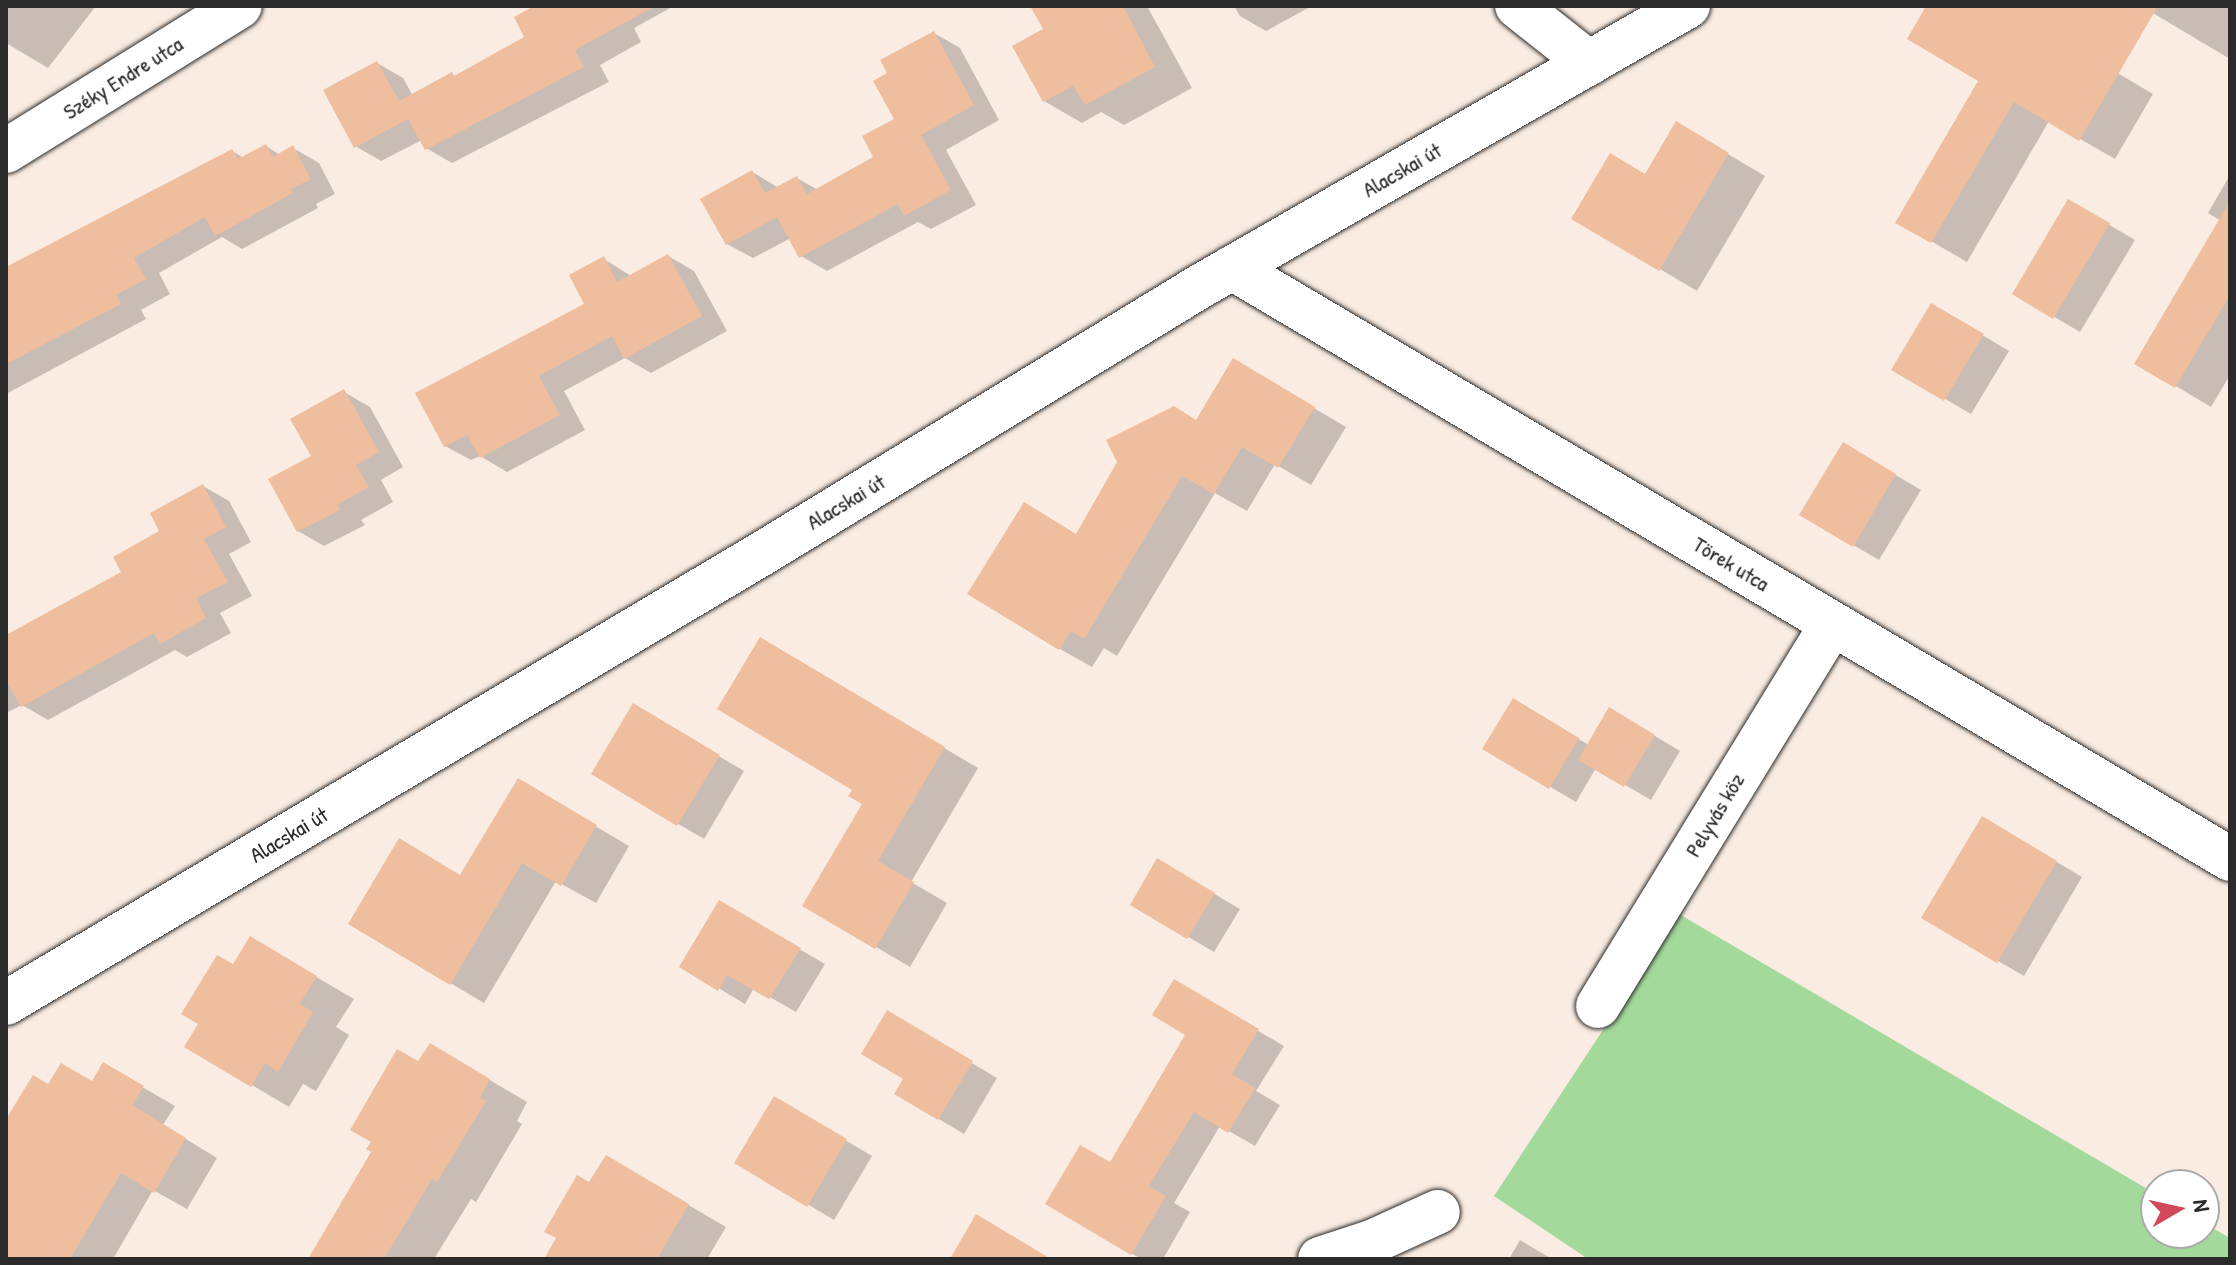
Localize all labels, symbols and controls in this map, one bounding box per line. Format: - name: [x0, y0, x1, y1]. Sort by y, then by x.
- street label: Széky Endre utca: [58, 31, 188, 125]
- street label: Alacskai út: [1358, 137, 1446, 203]
- street label: Alacskai út: [802, 468, 890, 536]
- street label: Törek utca: [1688, 531, 1774, 597]
- street label: Pelyvás köz: [1680, 768, 1750, 862]
- street label: Alacskai út: [245, 801, 333, 869]
- north arrow: [2140, 1169, 2220, 1249]
- text: N: [2186, 1197, 2217, 1214]

